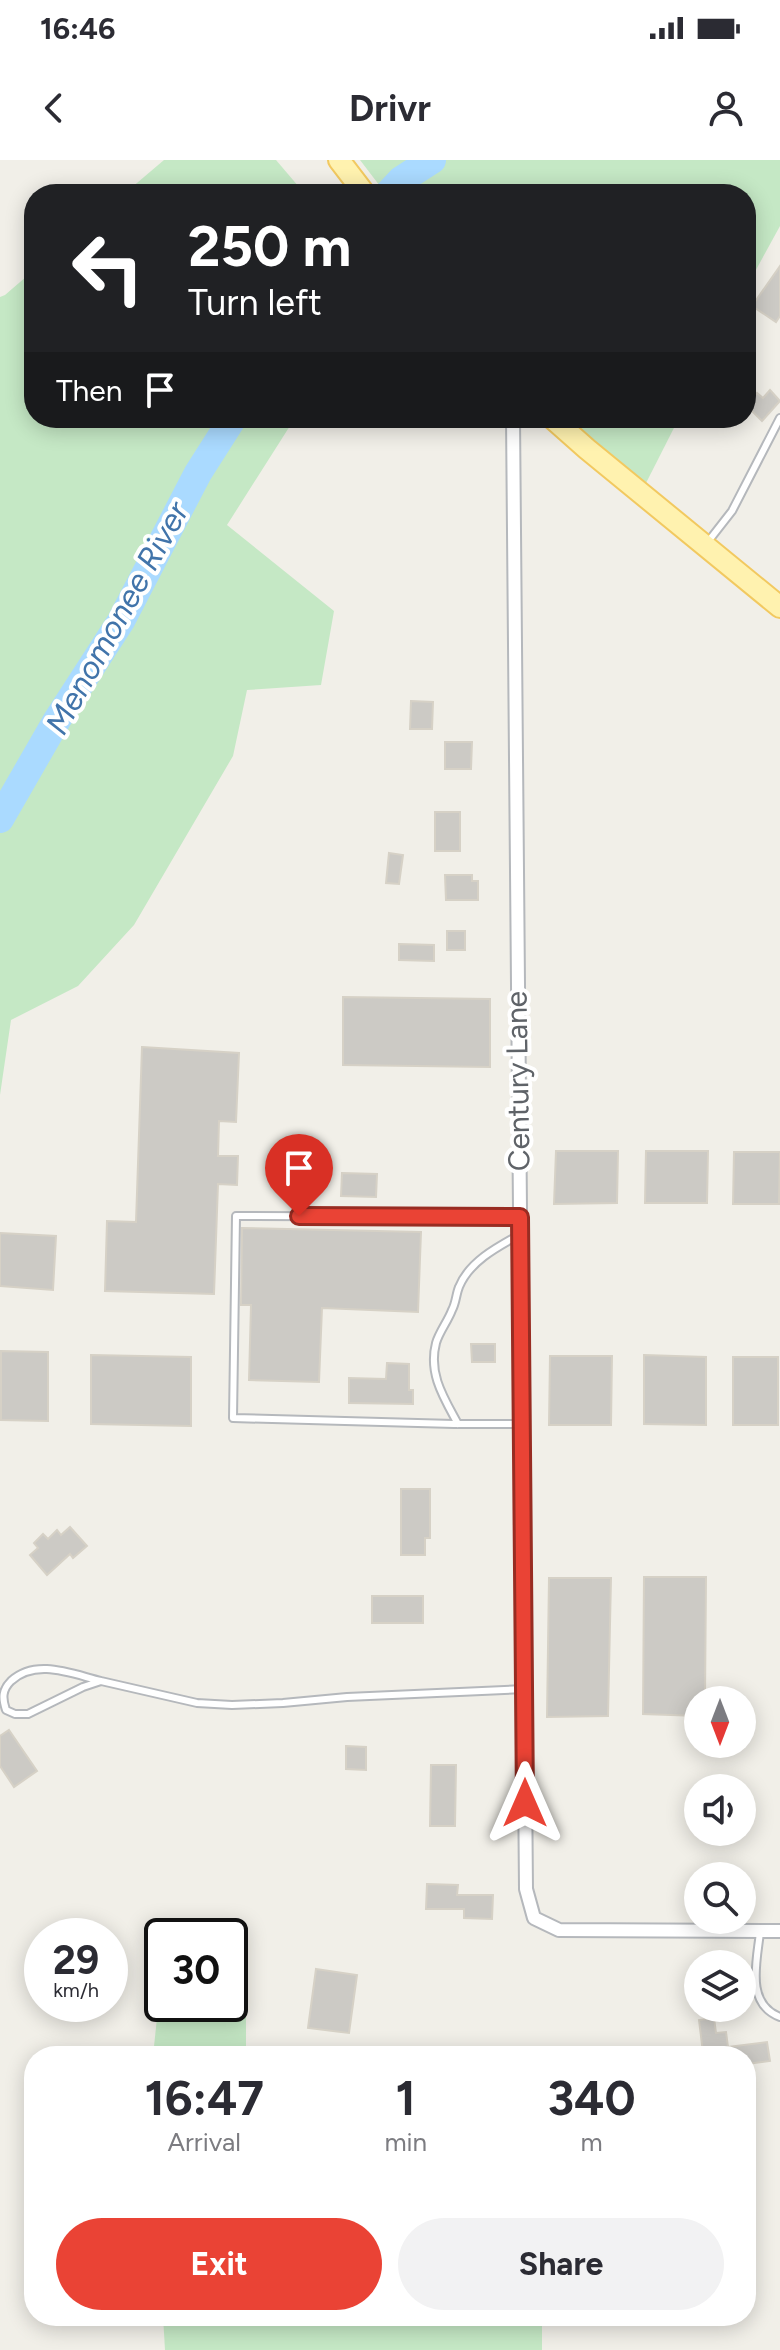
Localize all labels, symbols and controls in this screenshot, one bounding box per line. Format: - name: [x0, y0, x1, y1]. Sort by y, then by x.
- text: 16:46: [40, 10, 115, 47]
- icon: back: [32, 86, 76, 130]
- icon: person: [704, 86, 748, 130]
- text: Drivr: [349, 87, 431, 130]
- text: 250 m: [188, 213, 351, 280]
- icon: left: [56, 216, 160, 320]
- text: Turn left: [188, 281, 322, 324]
- icon: arrive: [138, 368, 182, 412]
- text: Then: [56, 372, 122, 409]
- water label: Menomonee River: [37, 494, 197, 741]
- street label: Century Lane: [497, 991, 538, 1171]
- pin: [265, 1134, 333, 1216]
- icon: arrive: [277, 1146, 321, 1190]
- north arrow: [684, 1686, 756, 1758]
- map controls: [684, 1686, 756, 2022]
- position arrow: [483, 1761, 567, 1845]
- button: sound: [684, 1774, 756, 1846]
- button: search: [684, 1862, 756, 1934]
- speed limit sign: 30: [144, 1918, 248, 2022]
- text: 29: [53, 1936, 99, 1984]
- button: layers: [684, 1950, 756, 2022]
- text: km/h: [53, 1978, 99, 2002]
- text: 16:47: [144, 2069, 264, 2127]
- text: 1: [396, 2069, 416, 2127]
- text: 340: [547, 2069, 636, 2127]
- text: Arrival: [167, 2126, 241, 2158]
- text: min: [384, 2126, 427, 2158]
- text: m: [580, 2126, 603, 2158]
- button: Exit: [56, 2218, 382, 2310]
- button: Share: [398, 2218, 724, 2310]

